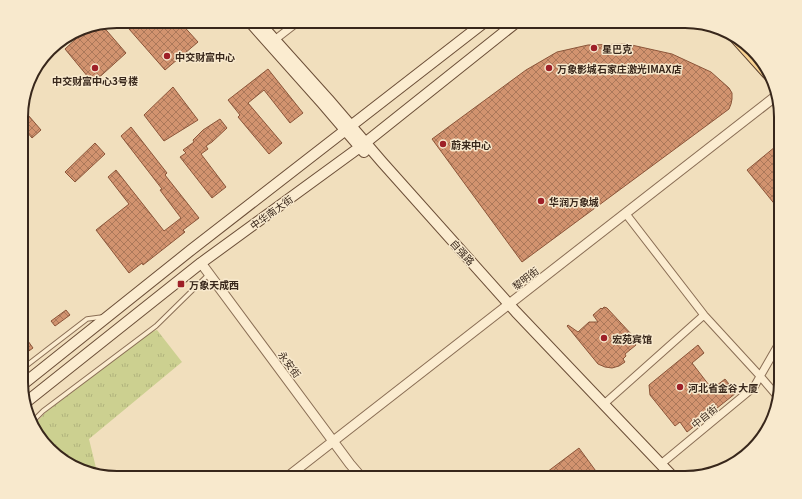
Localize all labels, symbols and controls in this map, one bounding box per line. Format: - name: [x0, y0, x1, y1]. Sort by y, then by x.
- place label: 星巴克: [602, 41, 632, 56]
- marker: 星巴克: [589, 43, 599, 53]
- place label: 中交财富中心: [175, 49, 235, 64]
- marker: 中交财富中心: [162, 51, 172, 61]
- place label: 万象影城石家庄激光IMAX店: [557, 61, 681, 76]
- marker: 中交财富中心3号楼: [90, 63, 100, 73]
- marker: 万象影城石家庄激光IMAX店: [544, 63, 554, 73]
- place label: 中交财富中心3号楼: [52, 73, 138, 88]
- place label: 蔚来中心: [451, 137, 491, 152]
- marker: 蔚来中心: [438, 139, 448, 149]
- street label: 中华南大街: [246, 191, 296, 233]
- place label: 华润万象城: [549, 194, 599, 209]
- marker: 华润万象城: [536, 196, 546, 206]
- street label: 自强路: [447, 236, 479, 268]
- street label: 黎明街: [509, 263, 541, 293]
- place label: 万象天成西: [189, 277, 239, 292]
- marker: 万象天成西: [176, 279, 186, 289]
- place label: 宏苑宾馆: [612, 331, 652, 346]
- marker: 宏苑宾馆: [599, 333, 609, 343]
- street label: 永安街: [275, 348, 305, 380]
- place label: 河北省金谷大厦: [688, 380, 758, 395]
- marker: 河北省金谷大厦: [675, 382, 685, 392]
- street label: 中自街: [688, 401, 720, 431]

